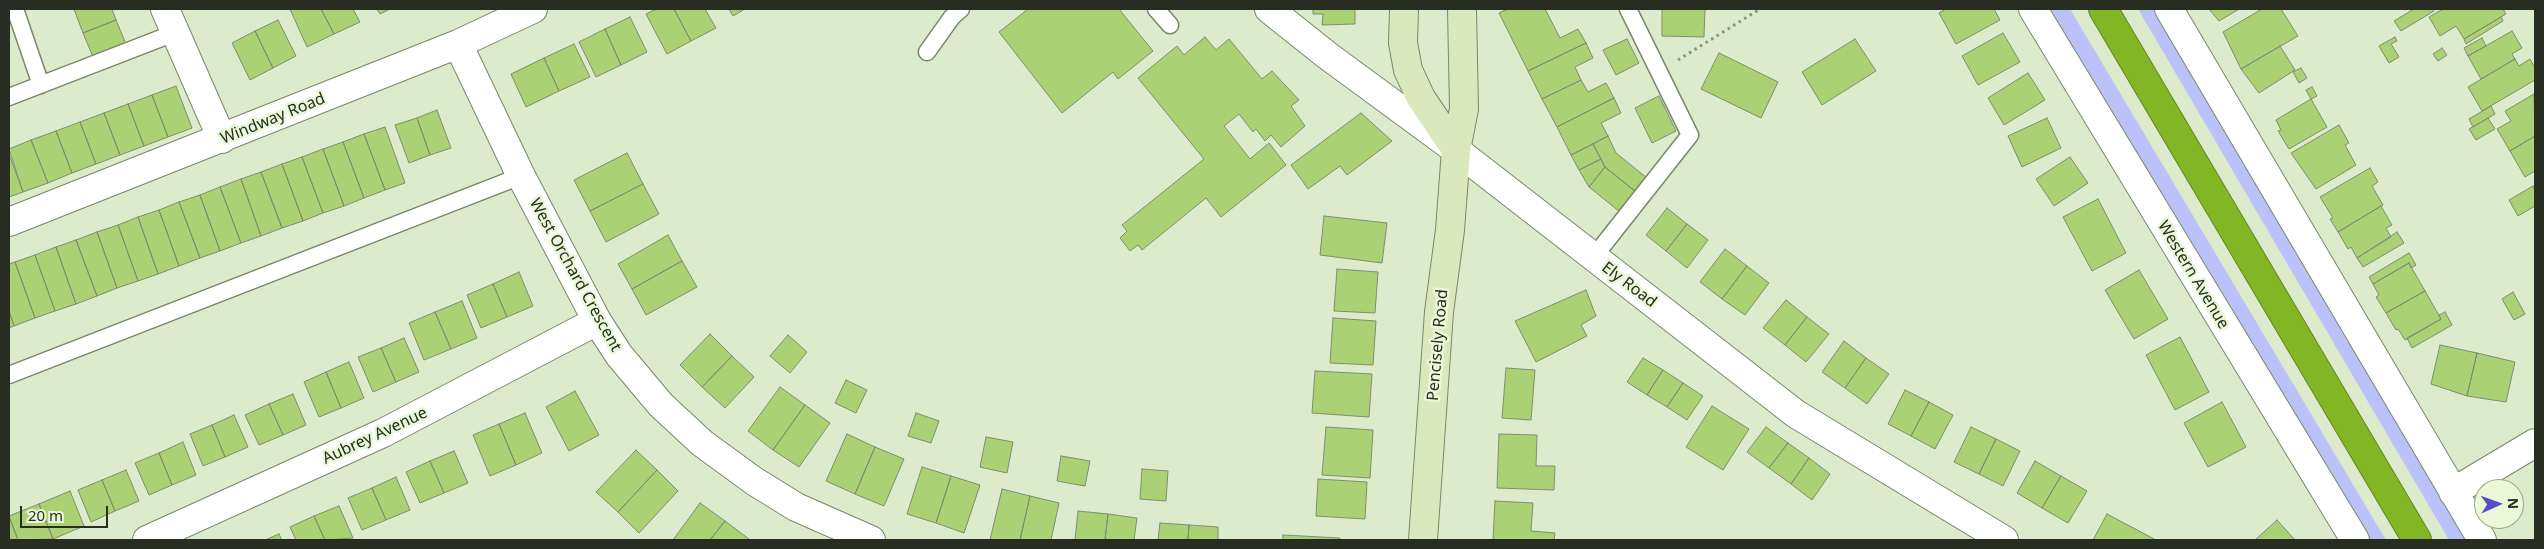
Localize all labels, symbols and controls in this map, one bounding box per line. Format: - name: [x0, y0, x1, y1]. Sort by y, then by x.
- street label: Windway Road: [218, 89, 328, 149]
- street label: West Orchard Crescent: [525, 195, 625, 355]
- street label: Western Avenue: [2153, 217, 2233, 333]
- street label: Ely Road: [1598, 258, 1660, 312]
- street label: Pencisely Road: [1424, 288, 1452, 402]
- street label: Aubrey Avenue: [320, 403, 430, 469]
- north arrow: [2474, 479, 2524, 529]
- scale bar: [22, 496, 110, 528]
- text: N: [2504, 497, 2523, 510]
- text: 20 m: [28, 505, 63, 525]

